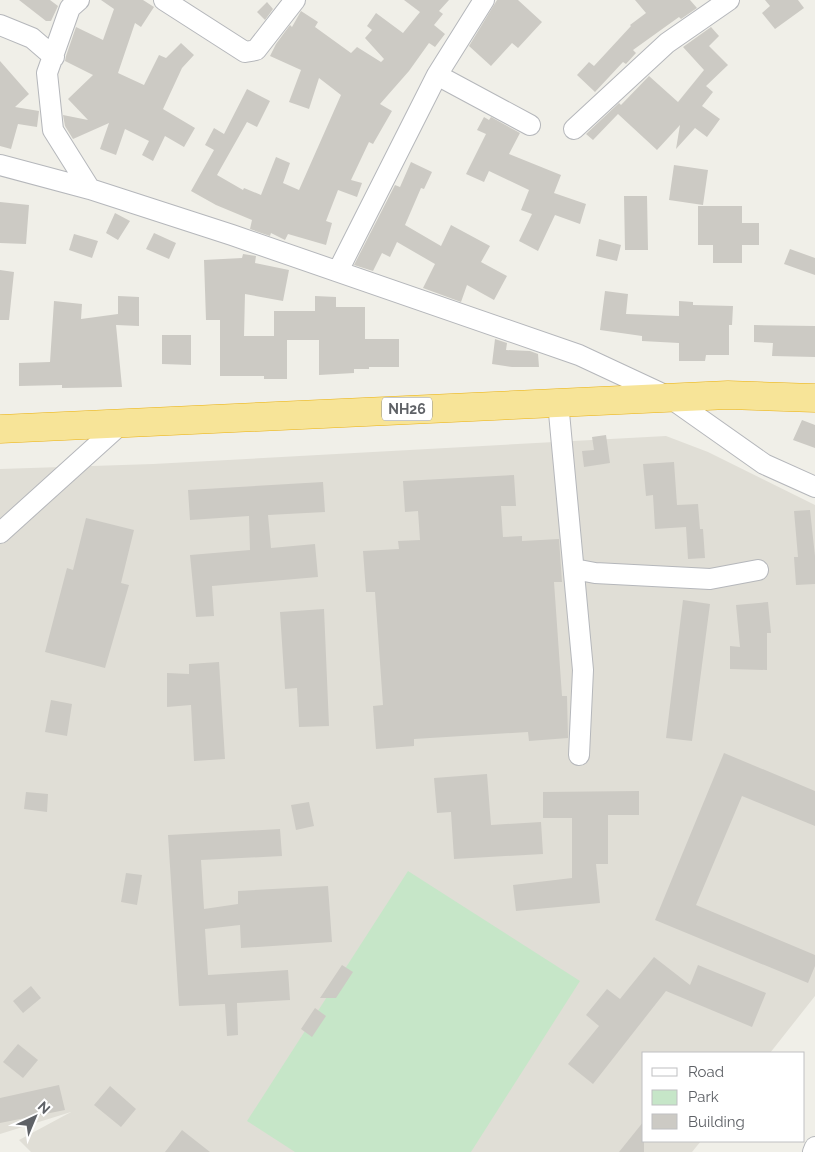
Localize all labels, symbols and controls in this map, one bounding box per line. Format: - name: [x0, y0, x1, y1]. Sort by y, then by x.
- road number: NH26: [382, 398, 432, 420]
- legend: [642, 1052, 805, 1142]
- text: Road: [688, 1063, 724, 1081]
- text: Park: [688, 1088, 719, 1106]
- north arrow: [10, 1092, 60, 1142]
- text: N: [35, 1098, 53, 1117]
- text: Building: [688, 1113, 745, 1131]

